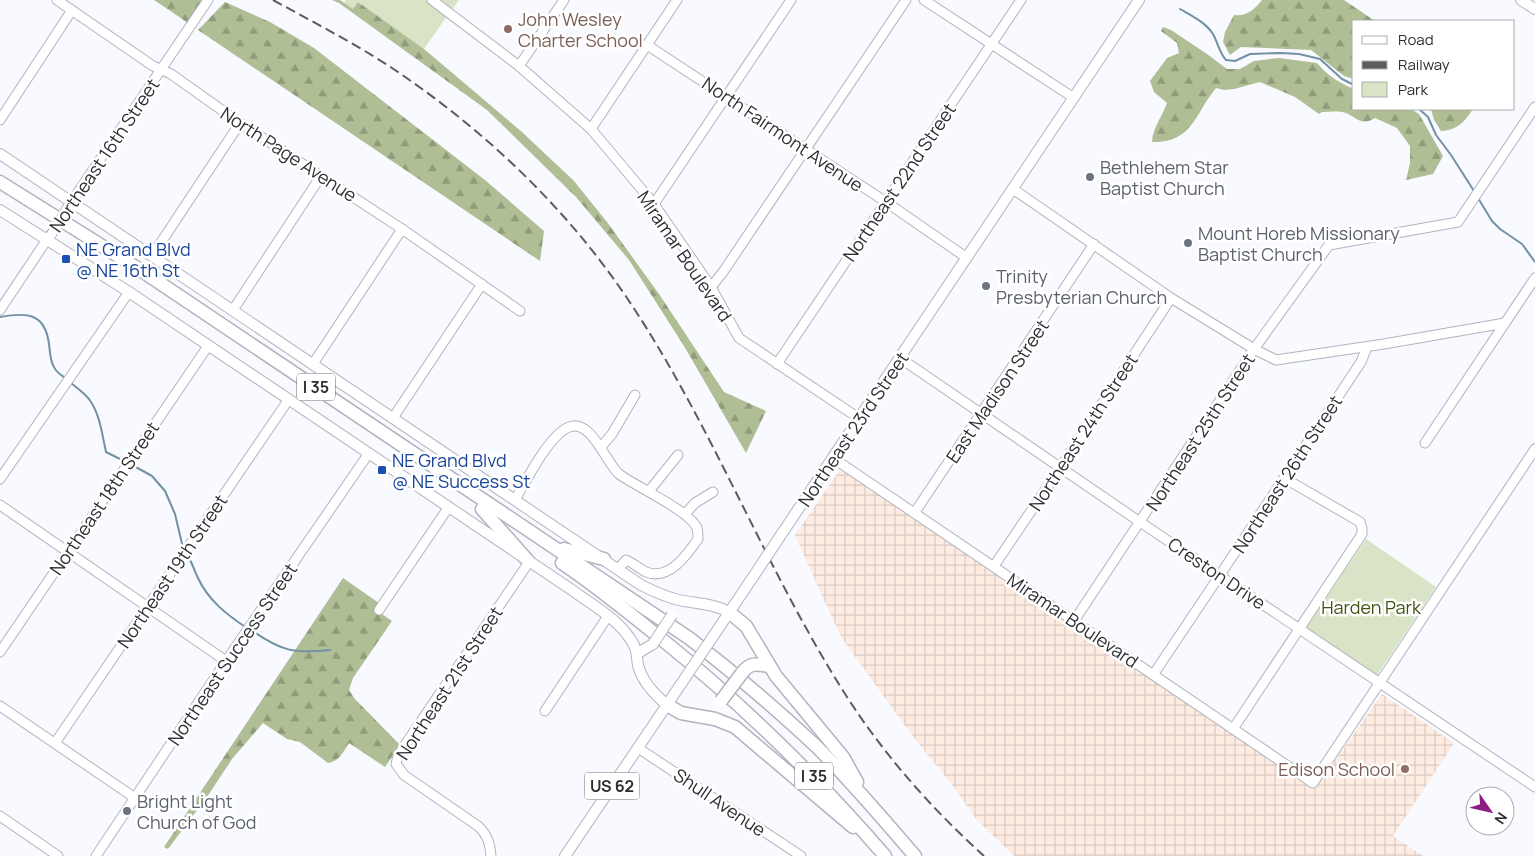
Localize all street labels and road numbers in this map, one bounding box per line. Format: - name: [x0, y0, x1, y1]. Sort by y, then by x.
- street label: North Fairmont Avenue: [698, 71, 868, 197]
- street label: Northeast 16th Street: [44, 73, 164, 237]
- street label: Northeast 22nd Street: [837, 98, 961, 266]
- street label: North Page Avenue: [216, 101, 362, 207]
- street label: Miramar Boulevard: [632, 186, 738, 326]
- street label: East Madison Street: [940, 315, 1054, 467]
- street label: Northeast 23rd Street: [792, 347, 914, 511]
- street label: Northeast 24th Street: [1023, 349, 1143, 515]
- street label: Northeast 25th Street: [1140, 349, 1260, 515]
- road number: I 35: [297, 374, 335, 401]
- street label: Northeast 26th Street: [1227, 390, 1347, 558]
- street label: Northeast 18th Street: [44, 417, 164, 579]
- street label: Northeast 19th Street: [112, 489, 232, 653]
- street label: Creston Drive: [1163, 531, 1271, 615]
- street label: Northeast Success Street: [162, 558, 302, 750]
- street label: Miramar Boulevard: [1003, 567, 1143, 673]
- street label: Northeast 21st Street: [390, 602, 508, 764]
- street label: Shull Avenue: [669, 762, 771, 842]
- road number: I 35: [795, 762, 833, 789]
- road number: US 62: [584, 772, 640, 799]

